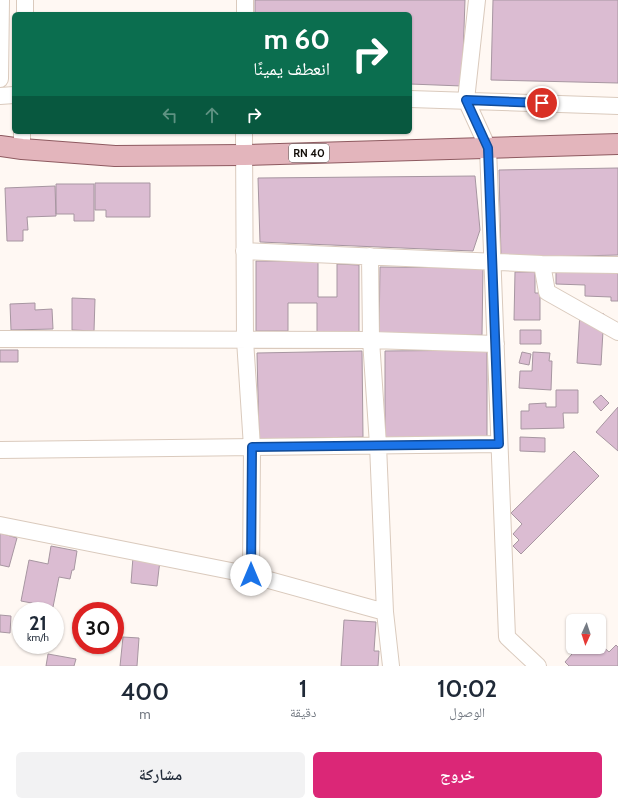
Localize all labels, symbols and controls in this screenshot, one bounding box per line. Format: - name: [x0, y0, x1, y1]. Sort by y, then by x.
- text: 60 m: [264, 22, 330, 56]
- icon: right: [344, 28, 396, 80]
- text: انعطف يمينًا: [253, 58, 330, 80]
- pin: [525, 86, 559, 120]
- icon: arrive: [531, 92, 553, 114]
- icon: left: [159, 104, 181, 126]
- icon: ahead: [201, 104, 223, 126]
- icon: right: [243, 104, 265, 126]
- road number: RN 40: [289, 144, 329, 162]
- position arrow: [230, 554, 272, 596]
- speed limit sign: 30: [72, 602, 124, 654]
- text: 21: [29, 611, 47, 635]
- north arrow: [566, 614, 606, 654]
- map controls: [566, 614, 606, 654]
- text: km/h: [27, 631, 49, 644]
- text: 1: [299, 674, 307, 703]
- text: 10:02: [437, 674, 497, 703]
- text: 400: [121, 677, 169, 706]
- text: دقيقة: [290, 704, 316, 720]
- text: الوصول: [449, 704, 485, 720]
- text: m: [139, 706, 151, 722]
- button: مشاركة: [16, 752, 305, 798]
- button: خروج: [313, 752, 602, 798]

